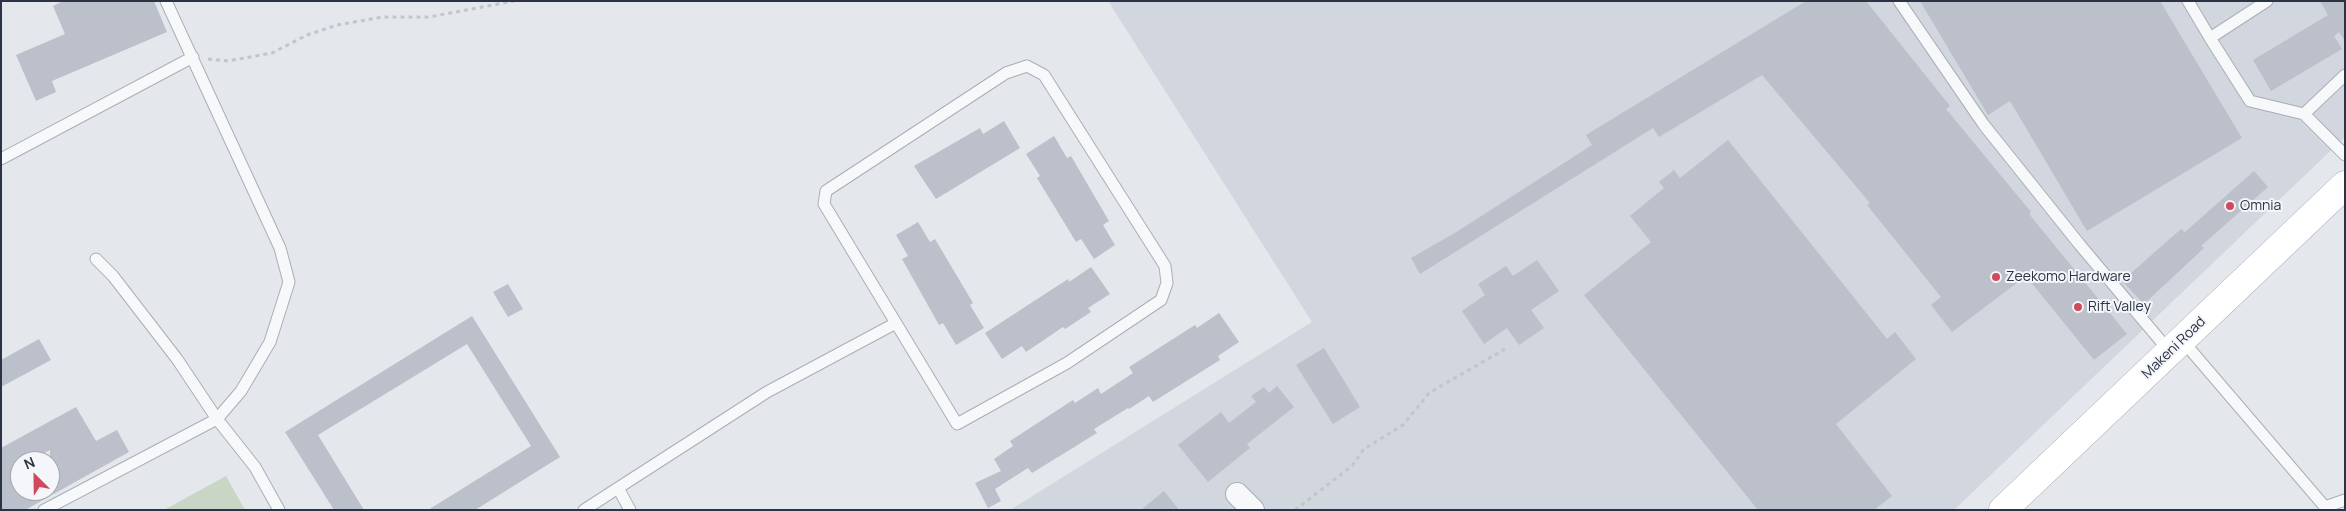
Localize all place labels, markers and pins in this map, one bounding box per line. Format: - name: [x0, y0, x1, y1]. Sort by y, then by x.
- place label: Omnia: [2240, 198, 2281, 214]
- marker: Omnia: [2224, 200, 2236, 212]
- place label: Zeekomo Hardware: [2006, 269, 2131, 285]
- marker: Zeekomo Hardware: [1990, 271, 2002, 283]
- place label: Rift Valley: [2088, 299, 2151, 315]
- marker: Rift Valley: [2072, 301, 2084, 313]

